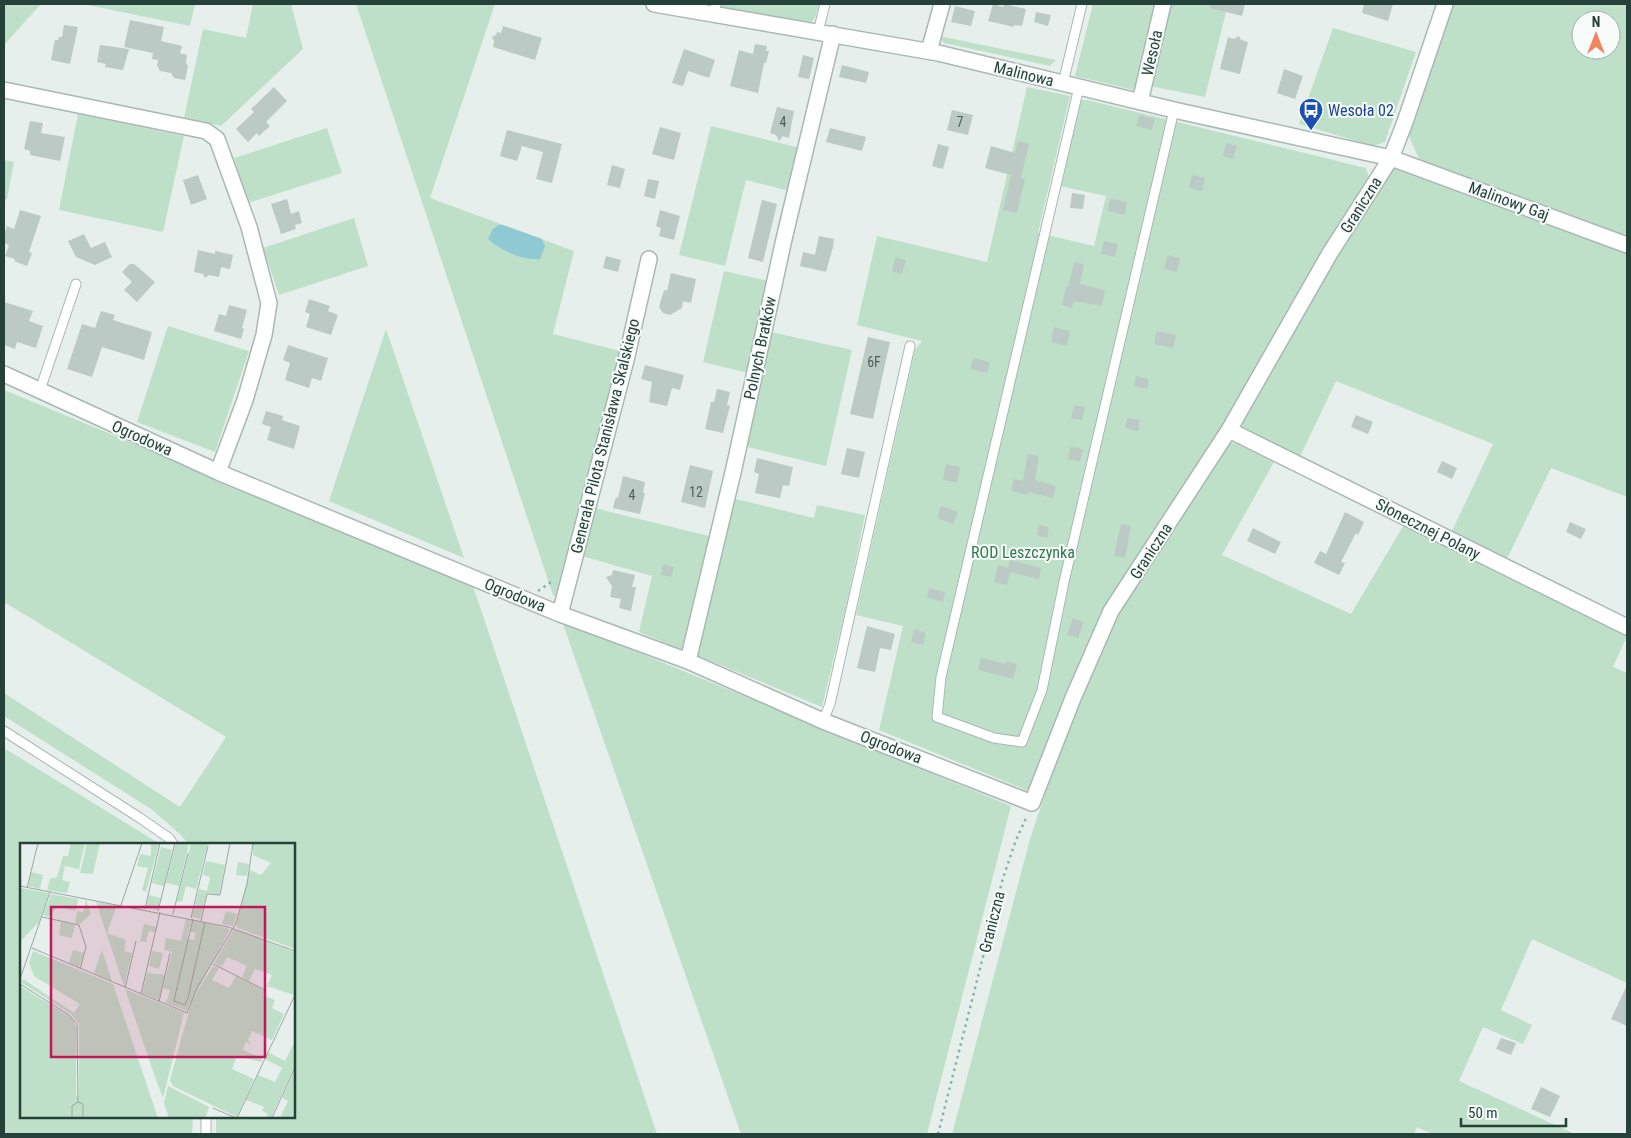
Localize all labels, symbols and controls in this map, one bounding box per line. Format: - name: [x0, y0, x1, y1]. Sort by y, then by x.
- north arrow: [1571, 10, 1621, 60]
- text: N: [1592, 14, 1600, 30]
- street label: Wesoła: [1138, 28, 1166, 78]
- street label: Malinowa: [992, 57, 1056, 91]
- bus stop icon: Wesoła 02: [1298, 97, 1324, 131]
- place label: Wesoła 02: [1328, 101, 1394, 120]
- house number: 4: [780, 114, 787, 130]
- house number: 7: [957, 114, 964, 130]
- street label: Graniczna: [1336, 173, 1386, 237]
- street label: Malinowy Gaj: [1466, 178, 1552, 224]
- street label: Polnych Bratków: [740, 295, 780, 401]
- street label: Generała Pilota Stanisława Skalskiego: [567, 317, 643, 555]
- house number: 6F: [867, 354, 881, 370]
- street label: Ogrodowa: [109, 416, 175, 460]
- house number: 12: [689, 484, 703, 500]
- house number: 4: [629, 487, 636, 503]
- street label: Słonecznej Polany: [1372, 494, 1484, 564]
- street label: Graniczna: [1126, 519, 1176, 583]
- park label: ROD Leszczynka: [971, 543, 1075, 562]
- street label: Ogrodowa: [482, 574, 548, 616]
- street label: Ogrodowa: [858, 727, 924, 767]
- inset map: [20, 843, 295, 1118]
- street label: Graniczna: [975, 889, 1009, 955]
- scale bar: [1461, 1096, 1566, 1128]
- text: 50 m: [1468, 1104, 1498, 1122]

